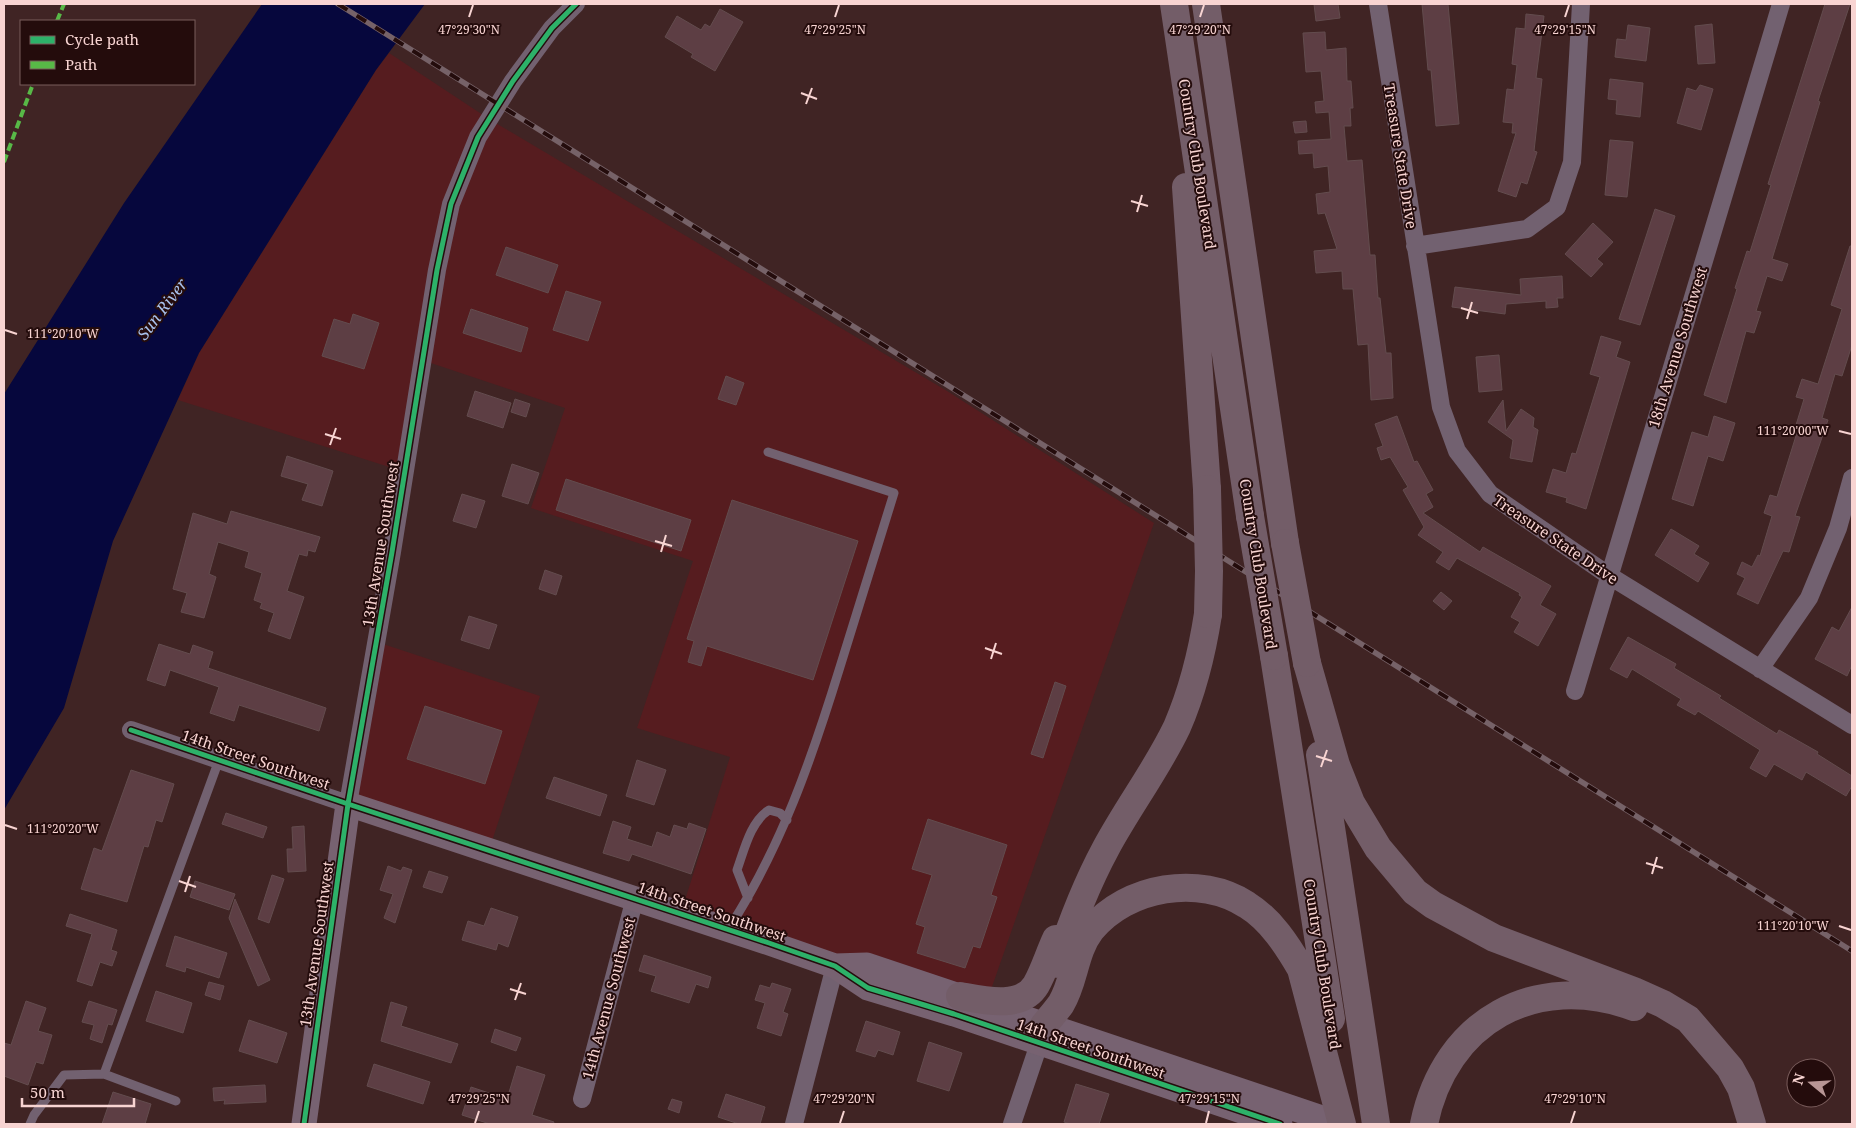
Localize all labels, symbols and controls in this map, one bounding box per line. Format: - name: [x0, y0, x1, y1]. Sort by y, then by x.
- legend: [20, 20, 195, 85]
- text: 47°29'30"N: [438, 21, 500, 38]
- text: 47°29'25"N: [804, 21, 866, 38]
- text: 47°29'20"N: [1169, 21, 1231, 38]
- text: 47°29'15"N: [1534, 21, 1596, 38]
- text: Cycle path: [65, 29, 140, 49]
- text: Path: [65, 54, 98, 74]
- street label: Country Club Boulevard: [1175, 77, 1221, 251]
- street label: Treasure State Drive: [1380, 82, 1422, 230]
- street label: 18th Avenue Southwest: [1643, 264, 1711, 430]
- water label: Sun River: [132, 273, 193, 344]
- text: 111°20'10"W: [27, 325, 99, 342]
- text: 111°20'00"W: [1757, 422, 1829, 439]
- street label: 13th Avenue Southwest: [357, 460, 403, 628]
- street label: Country Club Boulevard: [1236, 477, 1282, 651]
- street label: Treasure State Drive: [1490, 490, 1622, 588]
- street label: 14th Street Southwest: [179, 724, 333, 794]
- text: 111°20'20"W: [27, 820, 99, 837]
- street label: 13th Avenue Southwest: [294, 860, 338, 1028]
- street label: 14th Street Southwest: [635, 876, 789, 946]
- street label: Country Club Boulevard: [1300, 877, 1346, 1051]
- street label: 14th Avenue Southwest: [577, 915, 639, 1081]
- text: 111°20'10"W: [1757, 917, 1829, 934]
- street label: 14th Street Southwest: [1014, 1013, 1168, 1083]
- north arrow: [1786, 1058, 1836, 1108]
- text: N: [1787, 1071, 1809, 1087]
- scale bar: [22, 1076, 135, 1108]
- text: 50 m: [30, 1082, 65, 1102]
- text: 47°29'25"N: [448, 1090, 510, 1107]
- text: 47°29'20"N: [813, 1090, 875, 1107]
- text: 47°29'15"N: [1178, 1090, 1240, 1107]
- text: 47°29'10"N: [1544, 1090, 1606, 1107]

